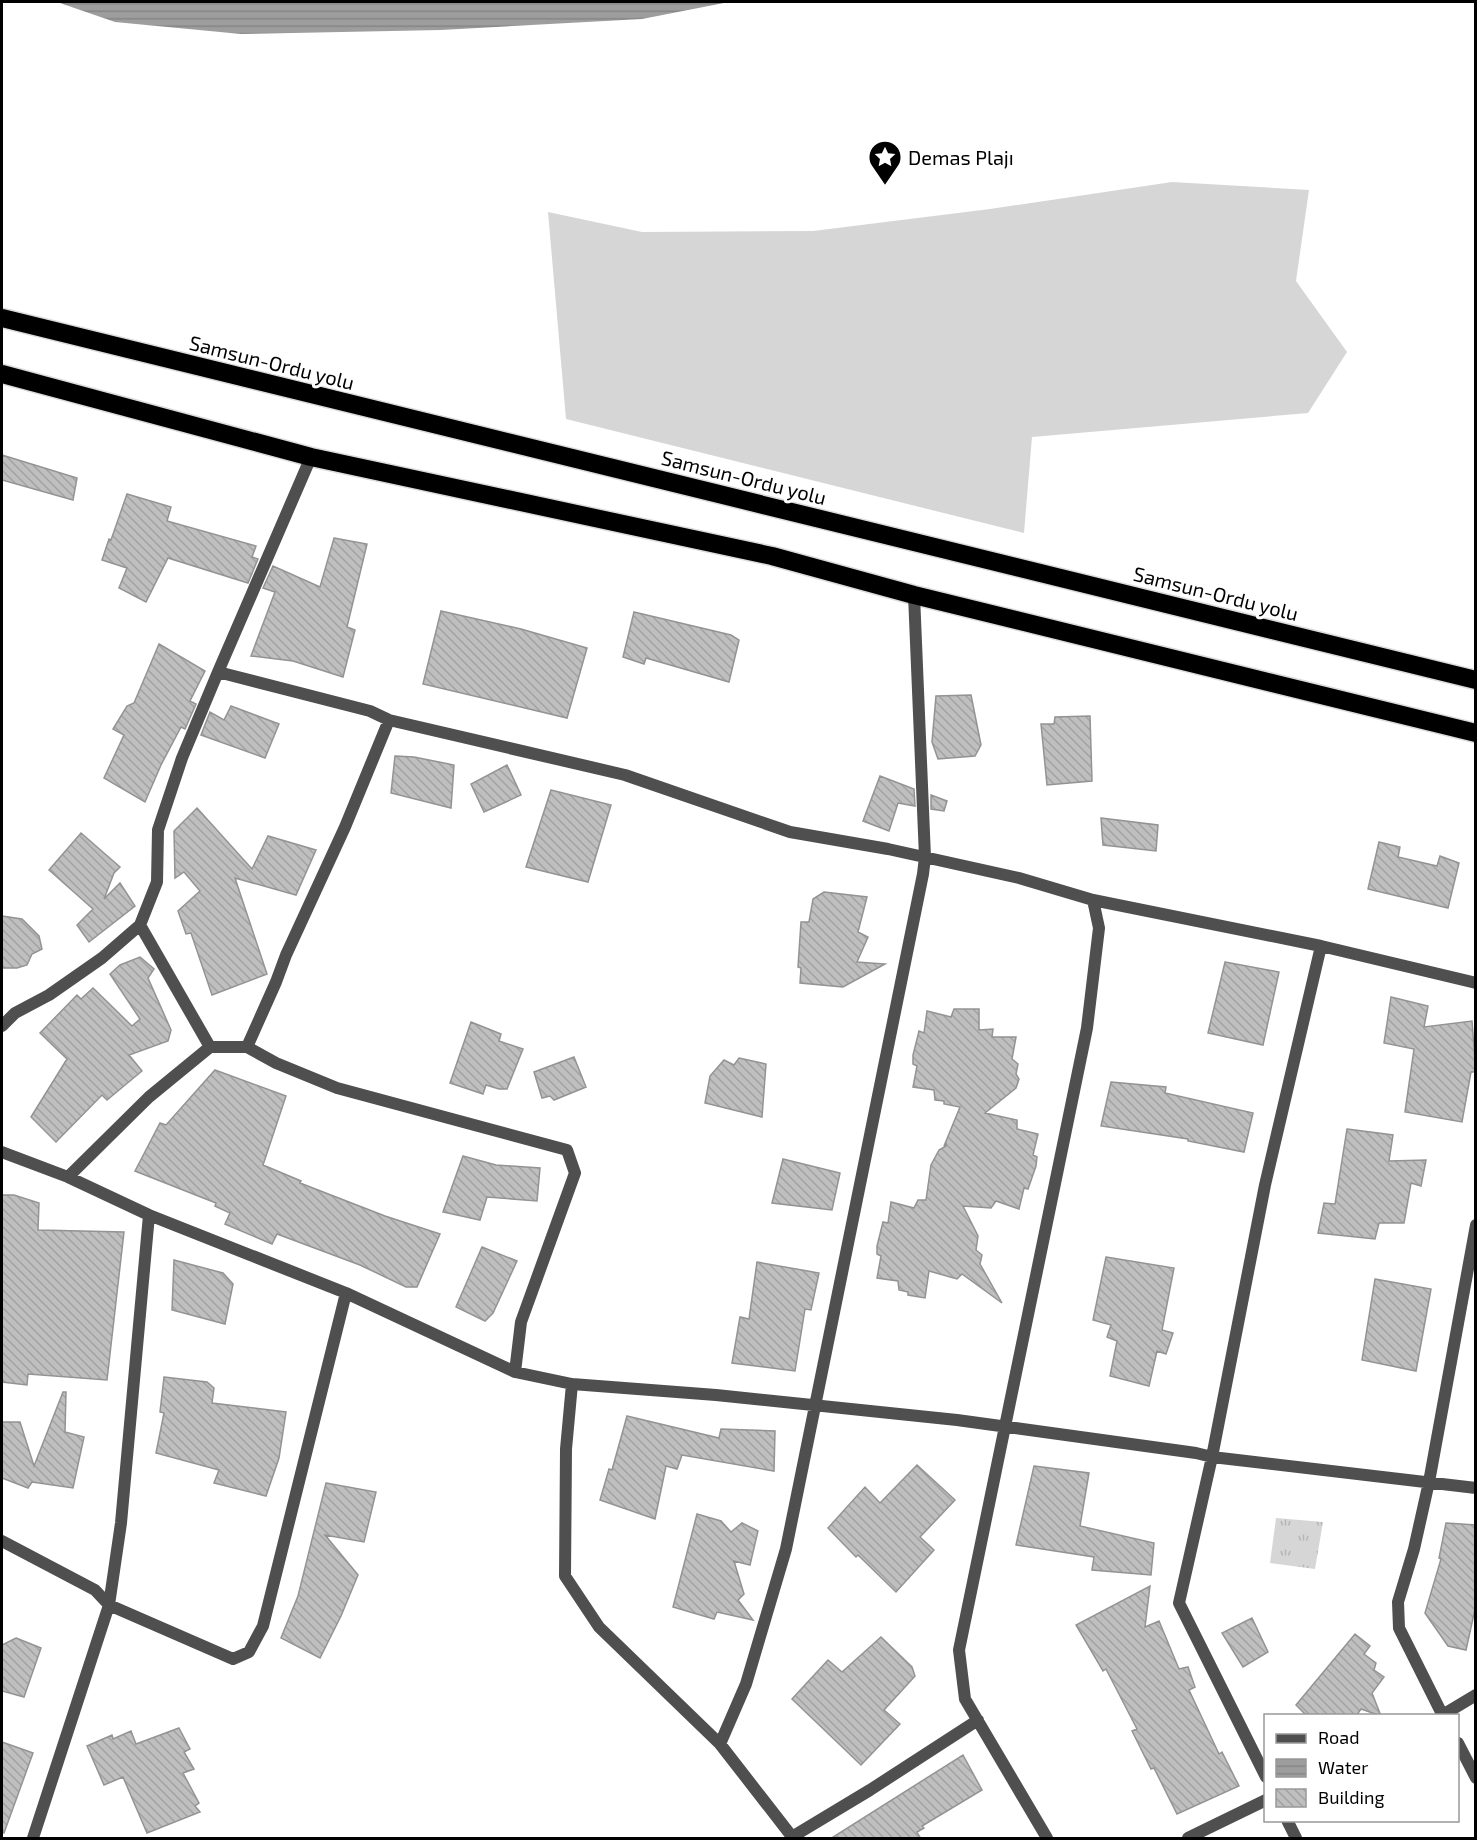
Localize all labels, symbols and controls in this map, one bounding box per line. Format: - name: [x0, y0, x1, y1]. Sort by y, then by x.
- place icon: Demas Plajı: [867, 139, 903, 186]
- place label: Demas Plajı: [908, 145, 1014, 169]
- street label: Samsun-Ordu yolu: [187, 330, 357, 394]
- street label: Samsun-Ordu yolu: [659, 445, 829, 509]
- street label: Samsun-Ordu yolu: [1131, 561, 1301, 625]
- legend: [1264, 1714, 1459, 1822]
- text: Road: [1318, 1726, 1359, 1748]
- text: Water: [1318, 1756, 1368, 1778]
- text: Building: [1318, 1786, 1385, 1808]

